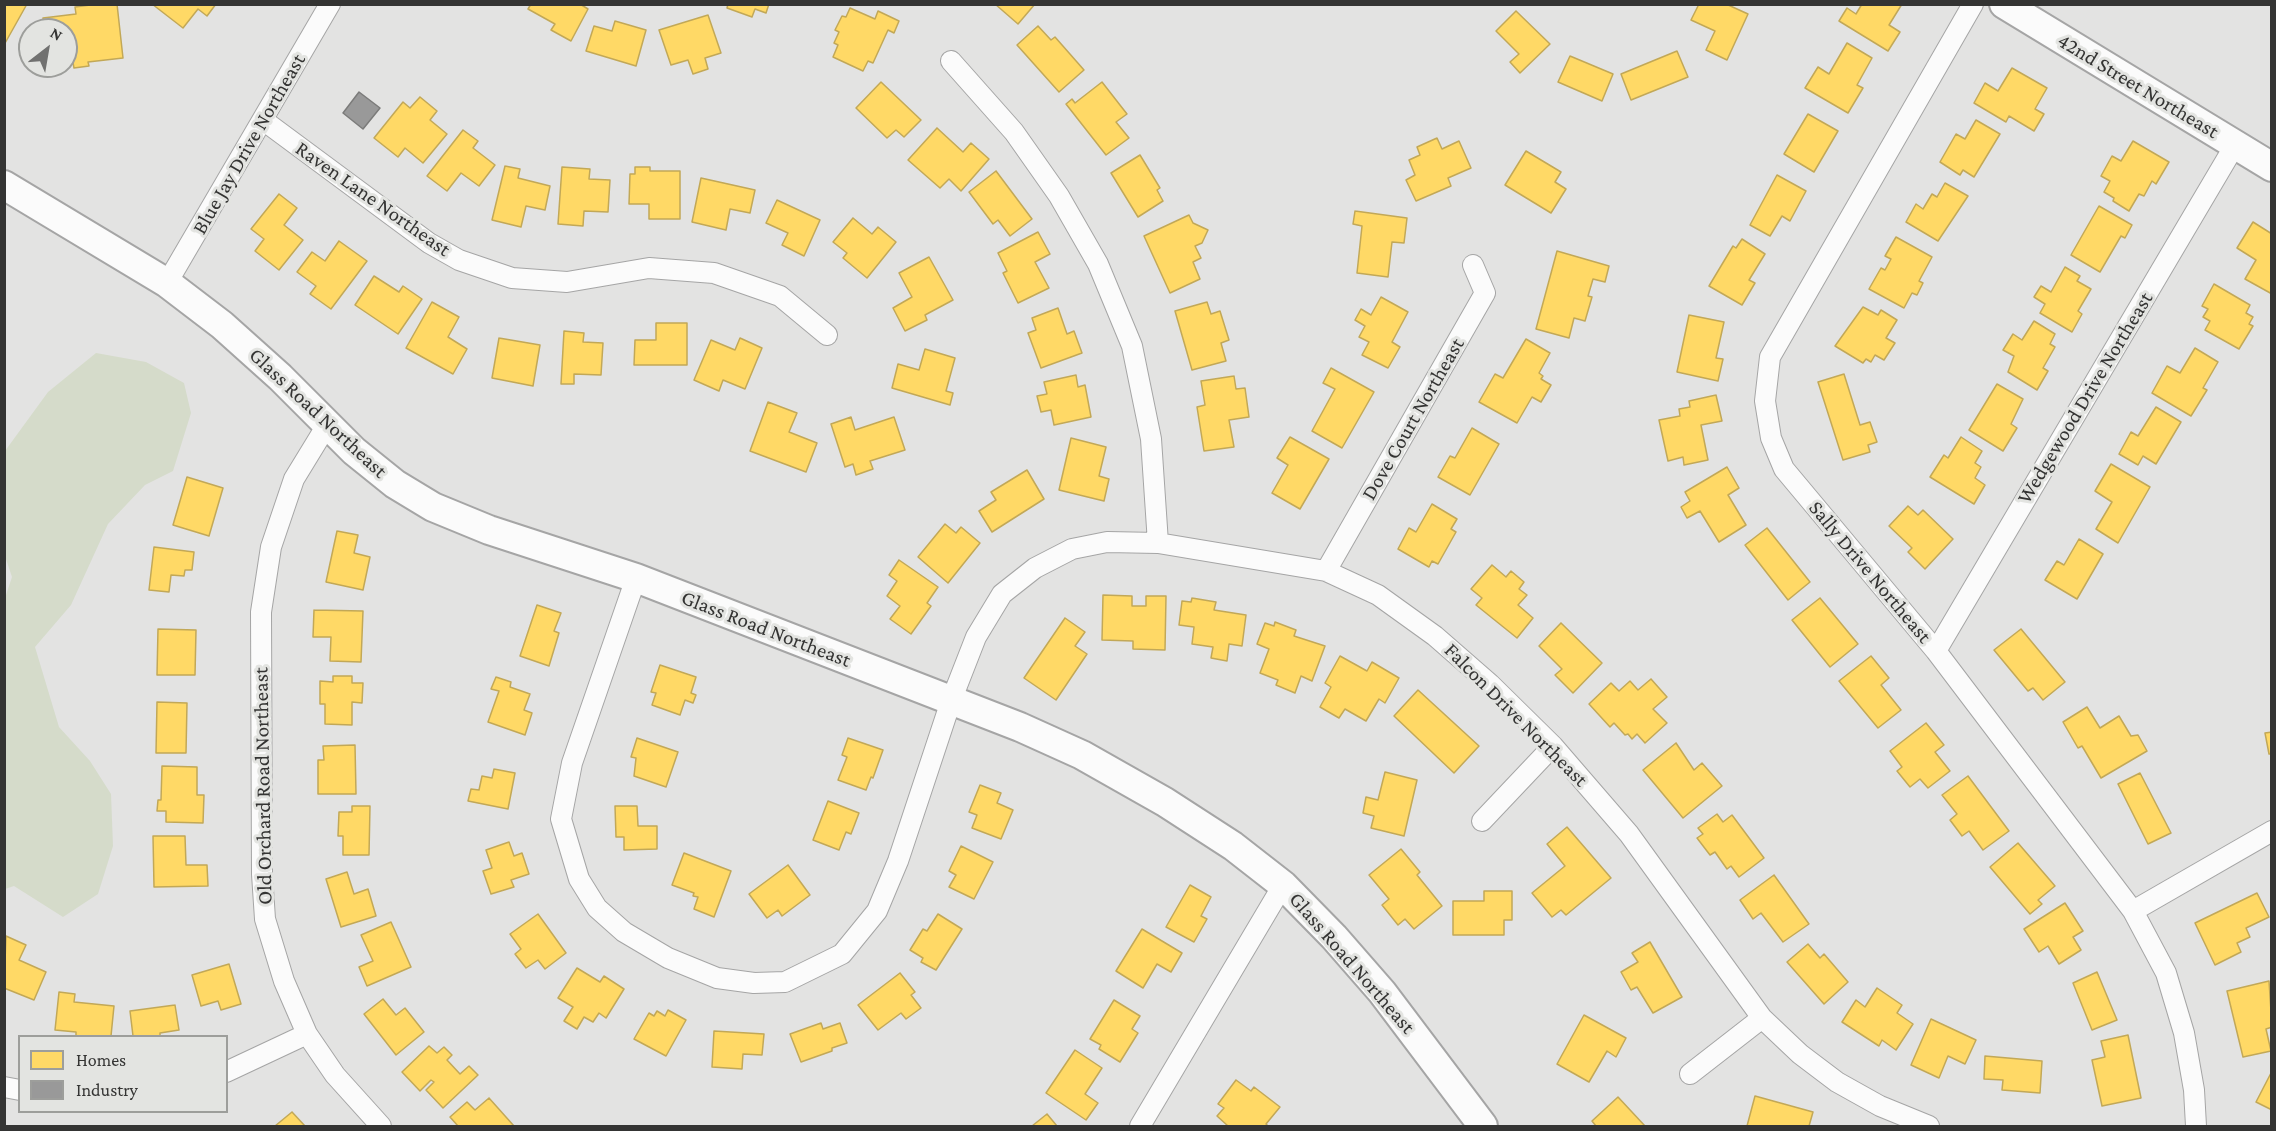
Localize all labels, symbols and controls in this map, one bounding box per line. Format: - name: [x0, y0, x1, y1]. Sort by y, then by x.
- north arrow: [18, 18, 78, 78]
- text: N: [47, 24, 66, 44]
- street label: 42nd Street Northeast: [2053, 28, 2223, 144]
- street label: Blue Jay Drive Northeast: [187, 49, 311, 239]
- street label: Raven Lane Northeast: [291, 136, 455, 262]
- street label: Wedgewood Drive Northeast: [2012, 288, 2158, 508]
- street label: Dove Court Northeast: [1356, 333, 1470, 505]
- street label: Glass Road Northeast: [244, 343, 392, 483]
- street label: Sally Drive Northeast: [1803, 496, 1937, 648]
- street label: Glass Road Northeast: [678, 585, 854, 673]
- street label: Falcon Drive Northeast: [1439, 638, 1593, 792]
- street label: Old Orchard Road Northeast: [248, 667, 278, 905]
- street label: Glass Road Northeast: [1284, 887, 1420, 1039]
- legend: [18, 1035, 228, 1113]
- text: Homes: [76, 1050, 126, 1070]
- text: Industry: [76, 1080, 138, 1100]

